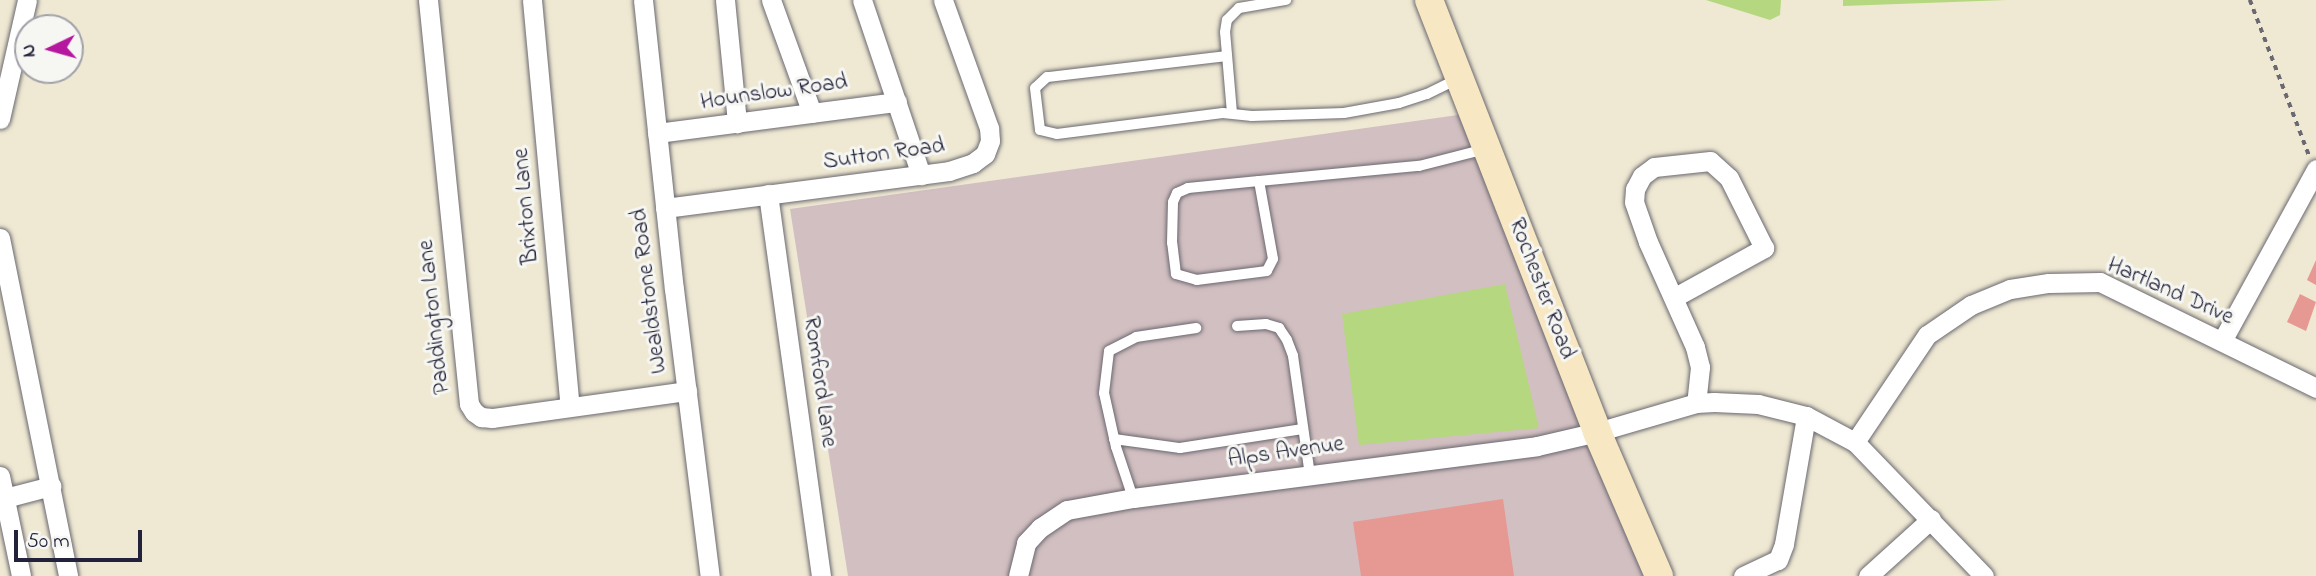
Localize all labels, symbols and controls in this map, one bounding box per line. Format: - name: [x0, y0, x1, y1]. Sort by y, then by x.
- north arrow: [14, 14, 84, 84]
- text: N: [16, 43, 44, 58]
- street label: Hounslow Road: [699, 69, 849, 117]
- street label: Sutton Road: [821, 133, 947, 177]
- street label: Brixton Lane: [508, 147, 546, 265]
- street label: Wealdstone Road: [626, 207, 674, 375]
- street label: Rochester Road: [1501, 215, 1581, 363]
- street label: Paddington Lane: [413, 238, 457, 396]
- street label: Hartland Drive: [2103, 252, 2237, 332]
- street label: Romford Lane: [796, 315, 842, 449]
- street label: Alps Avenue: [1226, 431, 1346, 475]
- scale bar: [18, 516, 145, 560]
- text: 50 m: [27, 527, 70, 557]

